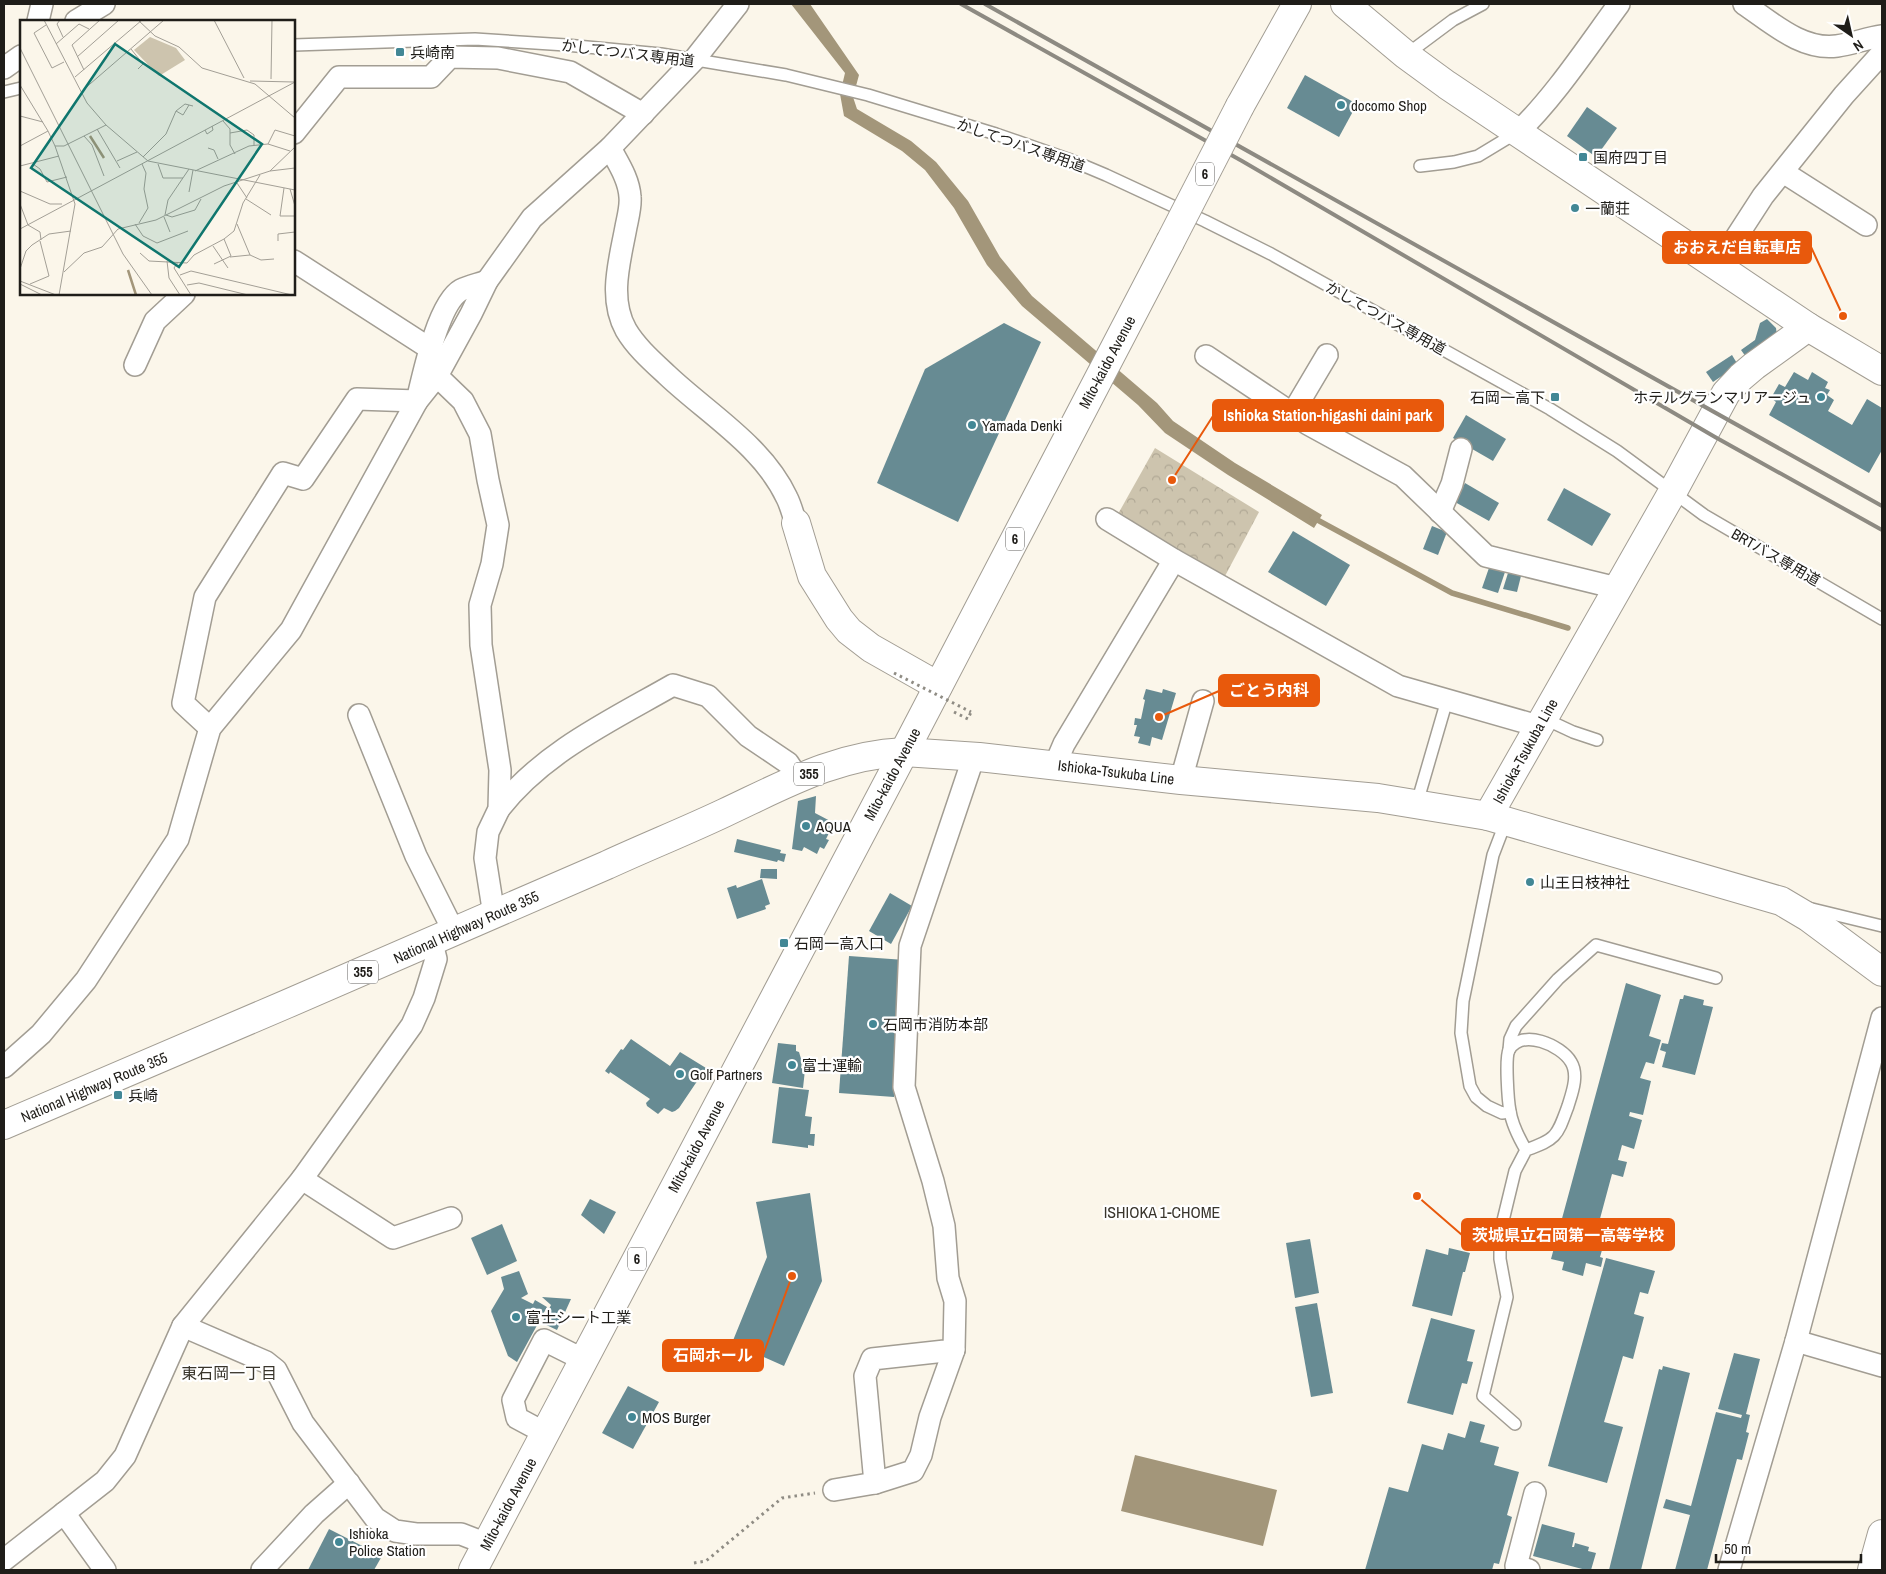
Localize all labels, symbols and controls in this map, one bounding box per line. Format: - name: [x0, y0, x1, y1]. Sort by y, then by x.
- north arrow: [1826, 10, 1876, 60]
- inset map: [20, 20, 295, 295]
- street label: かしてつバス専用道: [560, 34, 696, 72]
- text: N: [1850, 36, 1867, 56]
- place label: 兵崎南: [410, 42, 455, 63]
- marker: 兵崎南: [394, 46, 406, 58]
- place label: docomo Shop: [1351, 95, 1427, 116]
- marker: docomo Shop: [1335, 99, 1347, 111]
- street label: かしてつバス専用道: [954, 113, 1088, 177]
- place label: 国府四丁目: [1593, 147, 1668, 168]
- marker: 国府四丁目: [1577, 151, 1589, 163]
- road number: 6: [1196, 162, 1214, 185]
- place label: 一蘭荘: [1585, 198, 1630, 219]
- marker: 一蘭荘: [1569, 202, 1581, 214]
- callout: おおえだ自転車店: [1663, 232, 1811, 263]
- text: おおえだ自転車店: [1673, 236, 1801, 258]
- street label: かしてつバス専用道: [1322, 276, 1450, 360]
- street label: Mito-kaido Avenue: [1074, 312, 1140, 412]
- place label: 石岡一高下: [1470, 387, 1545, 408]
- place label: ホテルグランマリアージュ: [1633, 387, 1811, 408]
- marker: 石岡一高下: [1549, 391, 1561, 403]
- marker: ホテルグランマリアージュ: [1815, 391, 1827, 403]
- callout: Ishioka Station-higashi daini park: [1213, 400, 1443, 431]
- text: Ishioka Station-higashi daini park: [1223, 404, 1433, 426]
- place label: Yamada Denki: [982, 415, 1062, 436]
- marker: Yamada Denki: [966, 419, 978, 431]
- street label: BRTバス専用道: [1728, 523, 1824, 591]
- road number: 6: [1006, 528, 1024, 550]
- callout: ごとう内科: [1219, 675, 1319, 706]
- text: ごとう内科: [1229, 679, 1309, 701]
- street label: Ishioka-Tsukuba Line: [1487, 695, 1563, 807]
- street label: Mito-kaido Avenue: [859, 724, 925, 824]
- street label: Ishioka-Tsukuba Line: [1057, 754, 1176, 790]
- road number: 355: [794, 762, 824, 786]
- place label: AQUA: [815, 816, 852, 837]
- marker: AQUA: [800, 820, 812, 832]
- place label: 山王日枝神社: [1540, 872, 1630, 893]
- marker: 山王日枝神社: [1524, 876, 1536, 888]
- street label: National Highway Route 355: [390, 885, 542, 969]
- place label: 石岡一高入口: [794, 933, 884, 954]
- marker: 石岡一高入口: [778, 937, 790, 949]
- road number: 355: [348, 960, 378, 984]
- place label: 石岡市消防本部: [883, 1014, 988, 1035]
- marker: 石岡市消防本部: [867, 1018, 879, 1030]
- street label: National Highway Route 355: [18, 1047, 171, 1127]
- place label: 富士運輸: [802, 1055, 862, 1076]
- marker: 富士運輸: [786, 1059, 798, 1071]
- place label: Golf Partners: [690, 1064, 762, 1085]
- marker: Golf Partners: [674, 1068, 686, 1080]
- place label: 兵崎: [128, 1085, 158, 1106]
- marker: 兵崎: [112, 1089, 124, 1101]
- street label: Mito-kaido Avenue: [663, 1096, 729, 1196]
- district label: ISHIOKA 1-CHOME: [1104, 1201, 1220, 1223]
- callout: 茨城県立石岡第一高等学校: [1462, 1219, 1674, 1250]
- text: 茨城県立石岡第一高等学校: [1472, 1224, 1664, 1246]
- road number: 6: [628, 1248, 646, 1270]
- place label: 富士シート工業: [526, 1307, 631, 1328]
- marker: 富士シート工業: [510, 1311, 522, 1323]
- callout: 石岡ホール: [663, 1340, 763, 1371]
- text: 石岡ホール: [673, 1344, 753, 1366]
- district label: 東石岡一丁目: [181, 1362, 277, 1384]
- place label: MOS Burger: [642, 1407, 710, 1428]
- marker: MOS Burger: [626, 1411, 638, 1423]
- street label: Mito-kaido Avenue: [475, 1454, 541, 1554]
- place label: Ishioka Police Station: [349, 1523, 426, 1561]
- scale bar: [1716, 1532, 1861, 1564]
- marker: Ishioka Police Station: [333, 1536, 345, 1548]
- text: 50 m: [1724, 1538, 1751, 1559]

